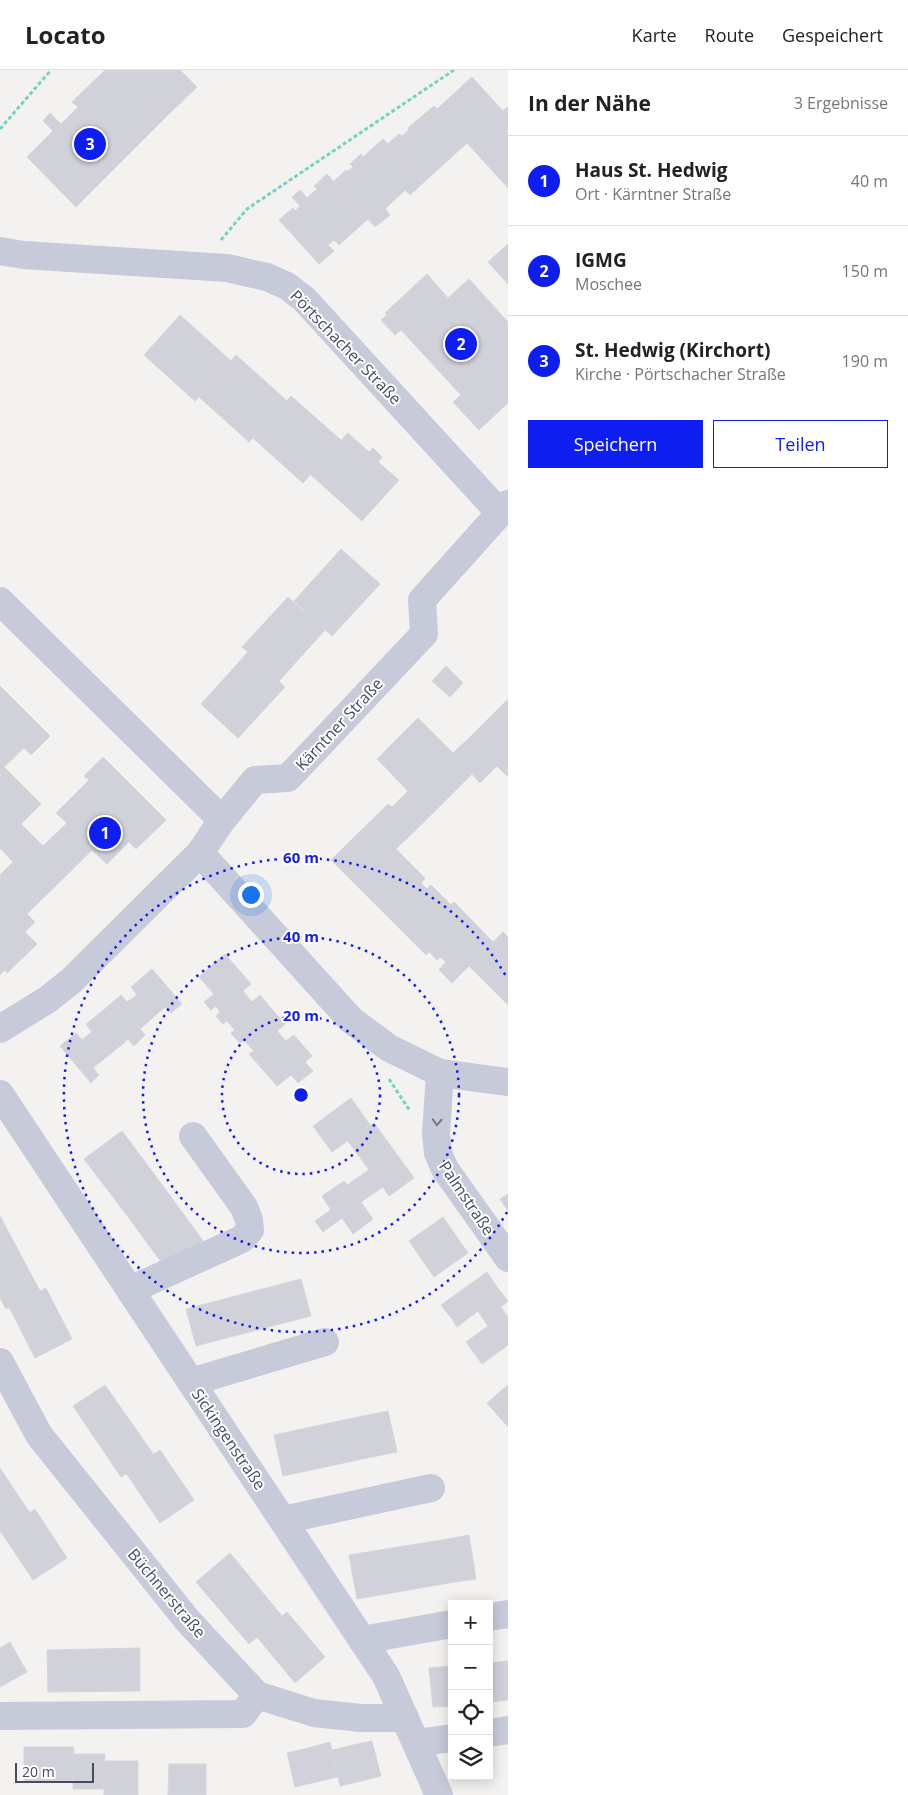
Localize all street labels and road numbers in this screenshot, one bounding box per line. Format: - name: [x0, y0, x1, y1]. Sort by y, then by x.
- street label: Pörtschacher Straße: [285, 285, 407, 409]
- street label: Kärntner Straße: [290, 673, 388, 775]
- street label: Palmstraße: [434, 1157, 500, 1239]
- street label: Sickingenstraße: [187, 1384, 271, 1494]
- street label: Büchnerstraße: [123, 1544, 211, 1642]

